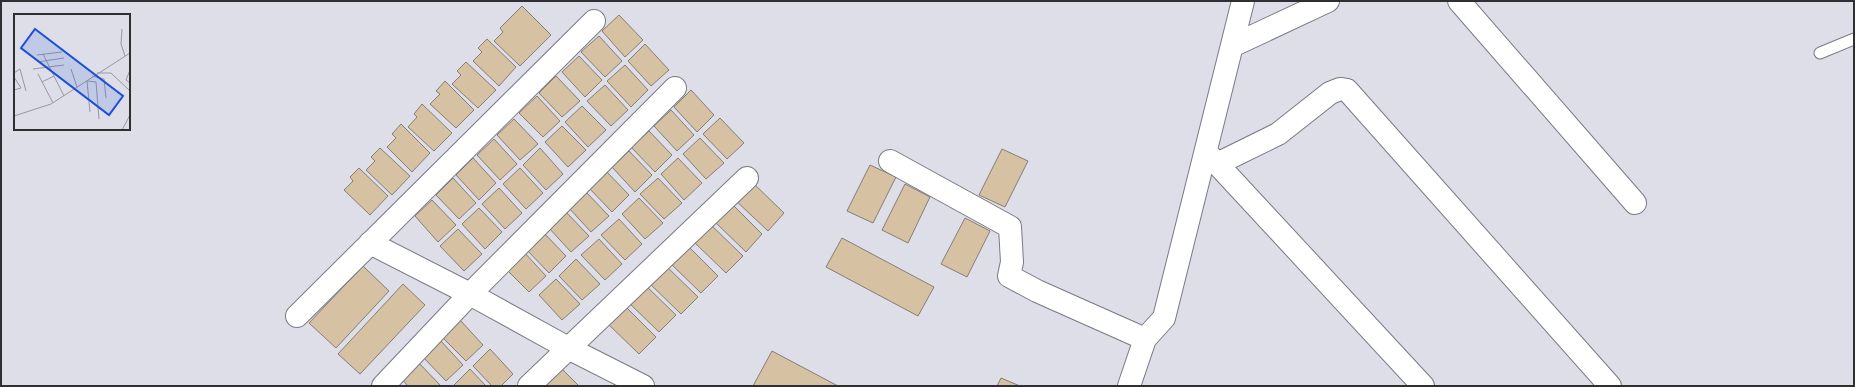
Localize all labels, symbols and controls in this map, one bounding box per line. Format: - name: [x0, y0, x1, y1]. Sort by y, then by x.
- inset map: [14, 14, 130, 130]

